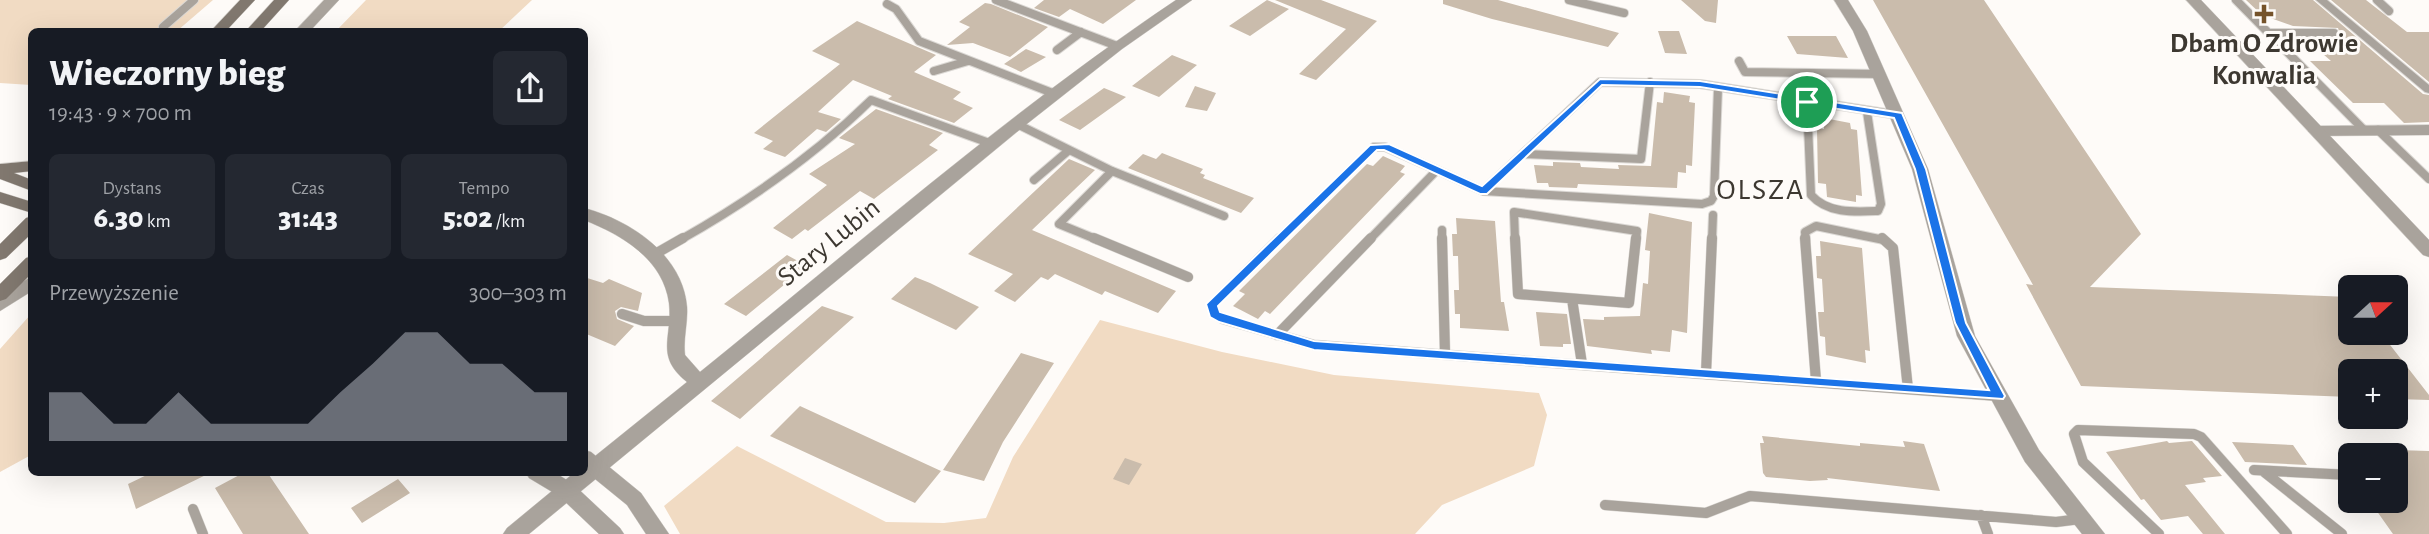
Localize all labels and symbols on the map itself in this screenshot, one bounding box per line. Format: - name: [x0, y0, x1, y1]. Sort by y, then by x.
- marker: Dbam O Zdrowie Konwalia: [2256, 6, 2272, 22]
- place label: Dbam O Zdrowie Konwalia: [2170, 30, 2358, 90]
- pin: [1777, 72, 1837, 132]
- district label: OLSZA: [1717, 175, 1805, 205]
- street label: Stary Lubin: [773, 193, 886, 292]
- north arrow: [2338, 275, 2408, 345]

